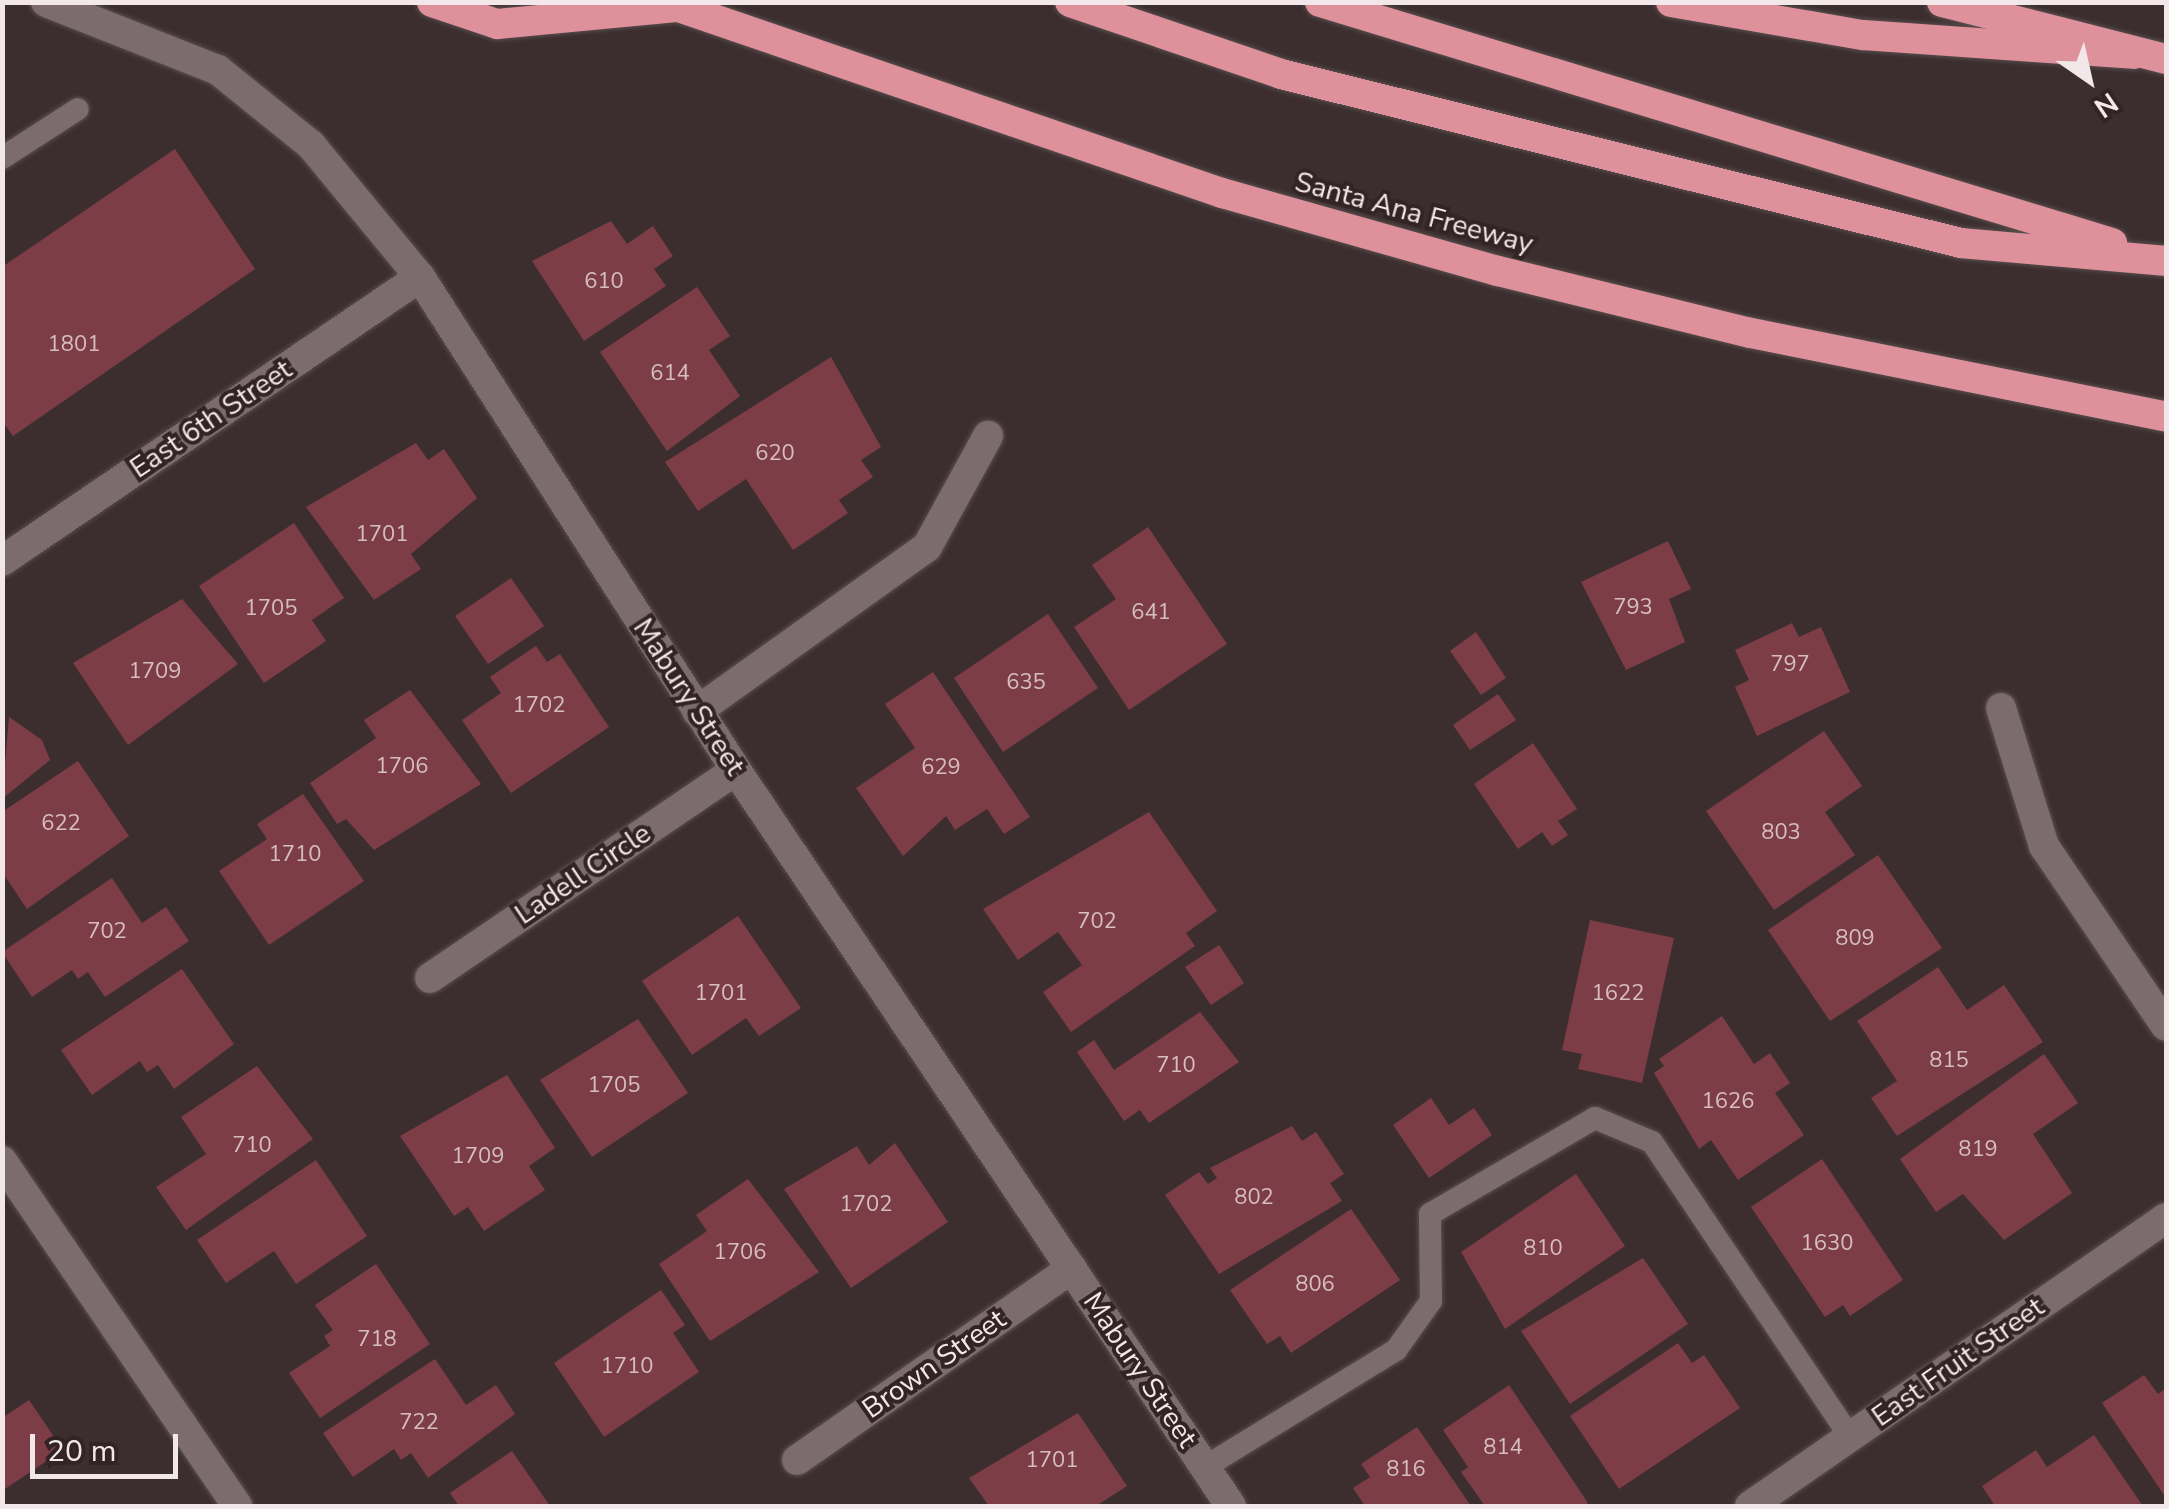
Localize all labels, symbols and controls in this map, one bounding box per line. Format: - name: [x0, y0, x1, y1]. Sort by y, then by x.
- north arrow: [2039, 30, 2139, 130]
- text: N: [2086, 83, 2125, 126]
- street label: Santa Ana Freeway: [1291, 165, 1537, 261]
- house number: 610: [584, 269, 624, 295]
- house number: 1801: [48, 332, 100, 358]
- street label: East 6th Street: [124, 353, 298, 485]
- house number: 614: [650, 361, 690, 387]
- house number: 620: [755, 441, 795, 467]
- house number: 1701: [356, 522, 408, 548]
- house number: 793: [1613, 595, 1653, 621]
- house number: 1705: [245, 596, 297, 622]
- house number: 641: [1131, 600, 1171, 626]
- street label: Mabury Street: [626, 613, 752, 781]
- house number: 797: [1770, 652, 1810, 678]
- house number: 1709: [129, 659, 181, 685]
- house number: 635: [1006, 670, 1046, 696]
- house number: 1702: [513, 693, 565, 719]
- house number: 1706: [376, 754, 428, 780]
- house number: 629: [921, 755, 961, 781]
- house number: 622: [41, 811, 81, 837]
- street label: Ladell Circle: [509, 816, 657, 932]
- house number: 803: [1761, 820, 1801, 846]
- house number: 1710: [269, 842, 321, 868]
- house number: 702: [1077, 909, 1117, 935]
- house number: 702: [87, 919, 127, 945]
- house number: 809: [1835, 926, 1875, 952]
- house number: 1701: [695, 981, 747, 1007]
- house number: 1622: [1592, 981, 1644, 1007]
- house number: 815: [1929, 1048, 1969, 1074]
- house number: 710: [1156, 1053, 1196, 1079]
- house number: 1705: [588, 1073, 640, 1099]
- house number: 1626: [1702, 1089, 1754, 1115]
- house number: 710: [232, 1133, 272, 1159]
- house number: 819: [1958, 1137, 1998, 1163]
- house number: 1709: [452, 1144, 504, 1170]
- house number: 802: [1234, 1185, 1274, 1211]
- house number: 1702: [840, 1192, 892, 1218]
- house number: 1630: [1801, 1231, 1853, 1257]
- house number: 810: [1523, 1236, 1563, 1262]
- house number: 1706: [714, 1240, 766, 1266]
- house number: 806: [1295, 1272, 1335, 1298]
- street label: Mabury Street: [1076, 1286, 1204, 1454]
- street label: East Fruit Street: [1866, 1290, 2050, 1434]
- street label: Brown Street: [856, 1302, 1012, 1426]
- house number: 718: [357, 1327, 397, 1353]
- house number: 1710: [601, 1354, 653, 1380]
- house number: 722: [399, 1410, 439, 1436]
- scale bar: [35, 1414, 182, 1476]
- text: 20 m: [47, 1431, 116, 1472]
- house number: 814: [1483, 1435, 1523, 1461]
- house number: 1701: [1026, 1448, 1078, 1474]
- house number: 816: [1386, 1457, 1426, 1483]

